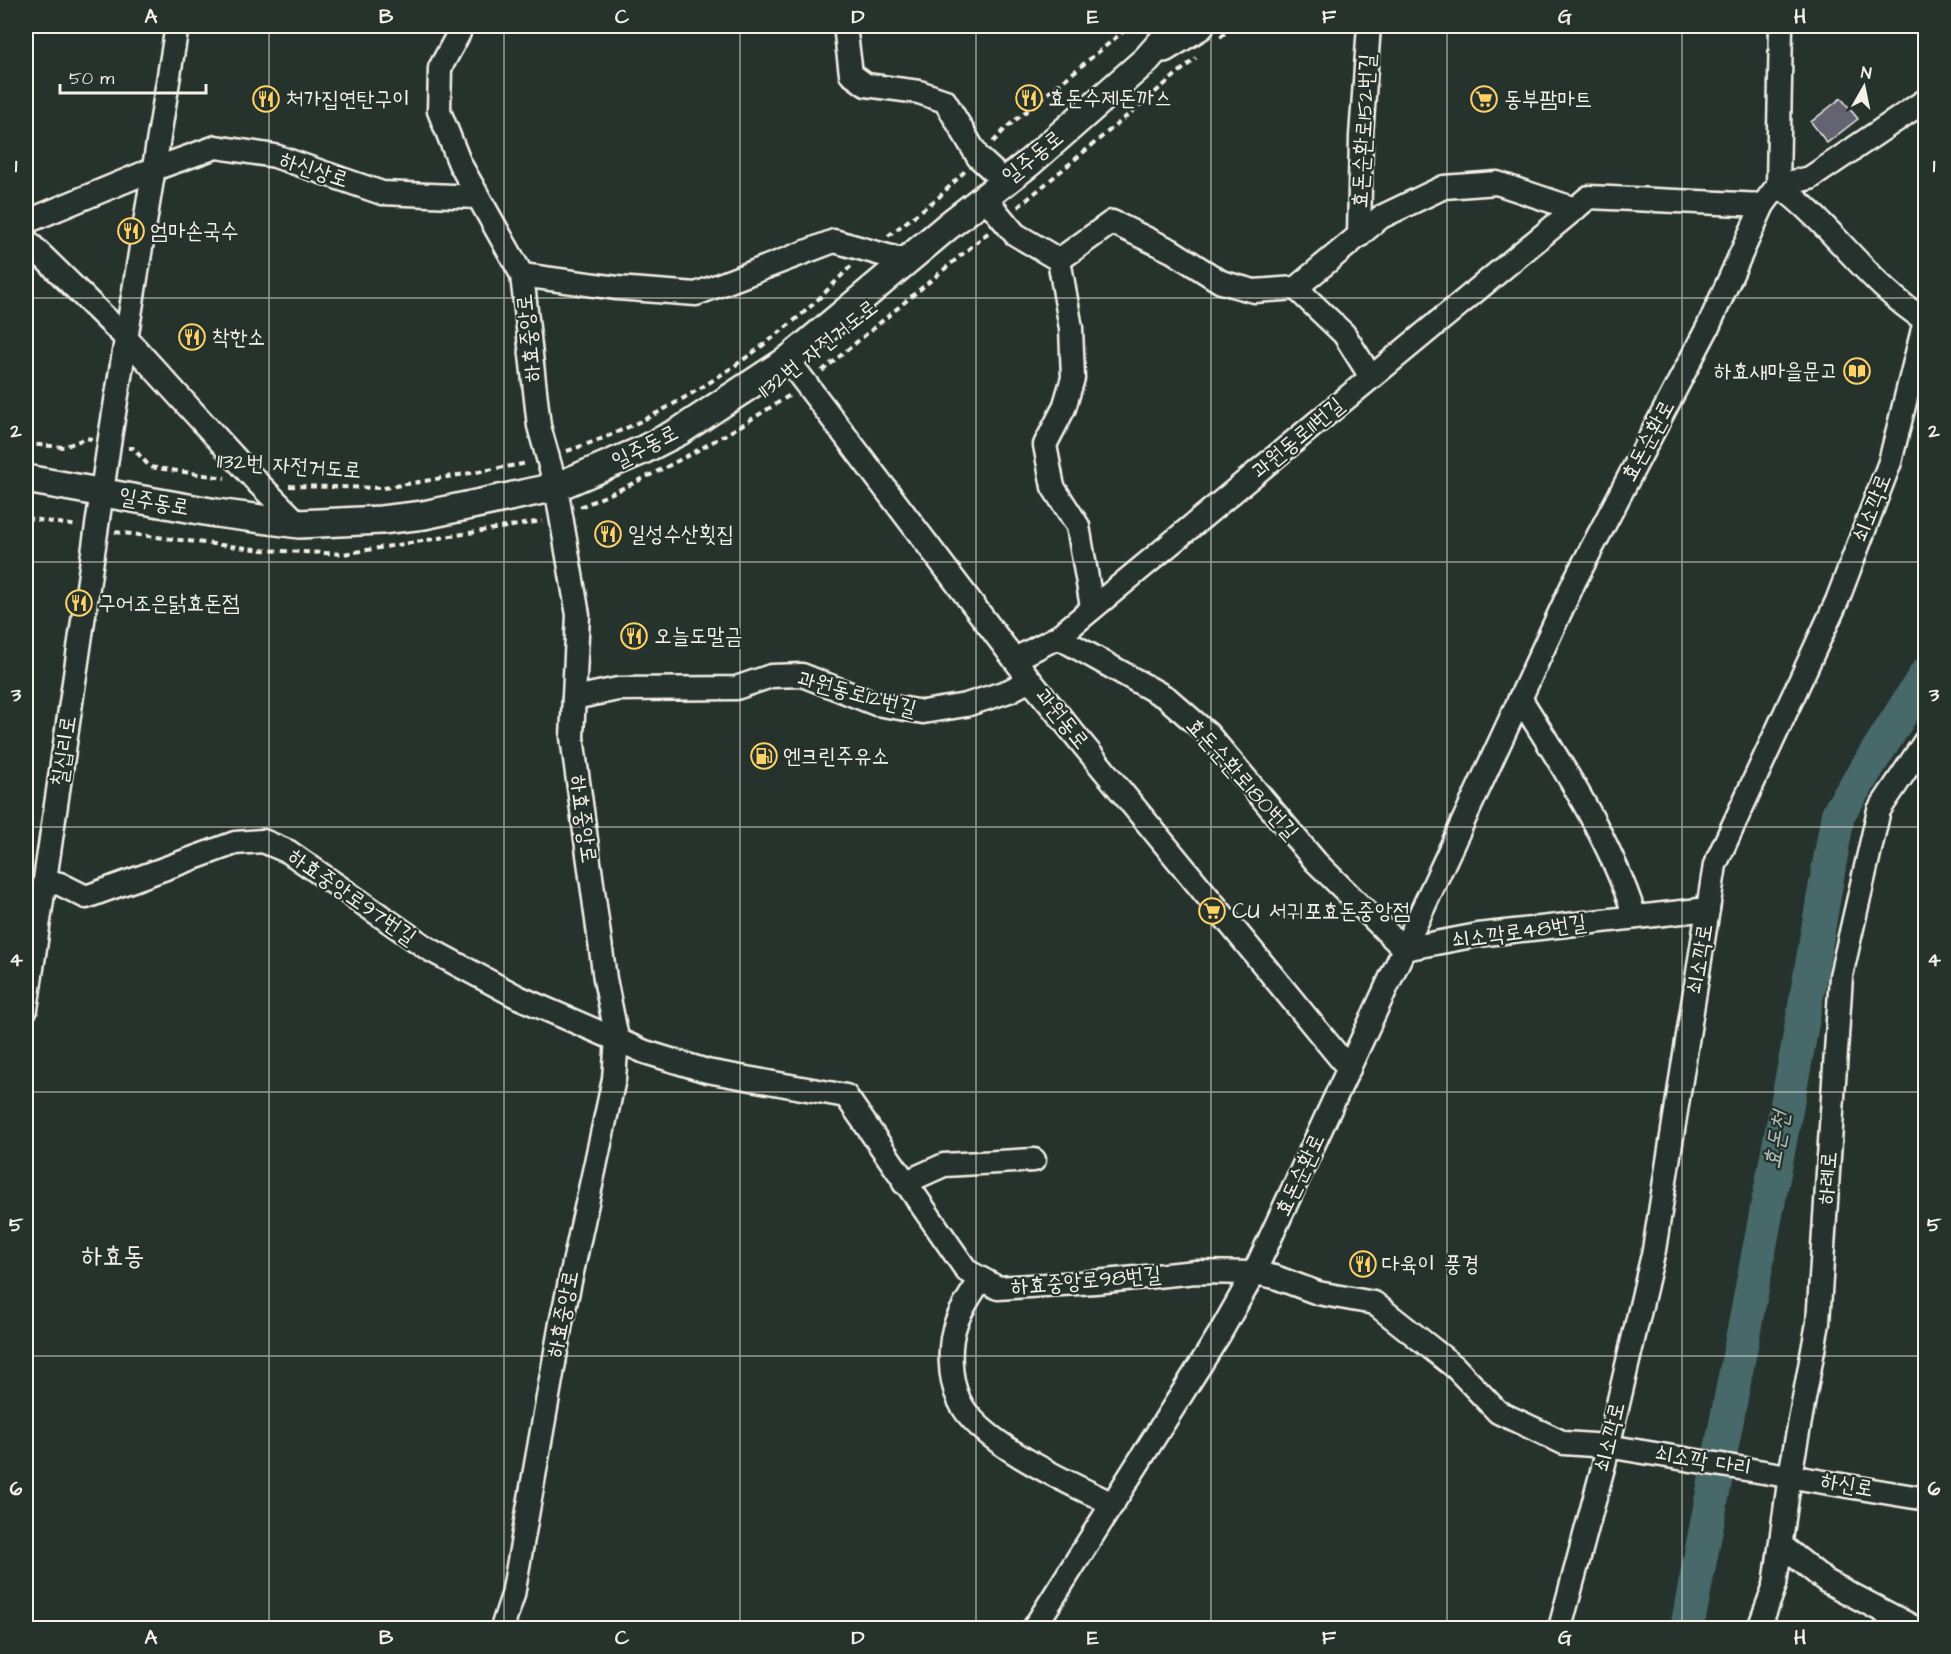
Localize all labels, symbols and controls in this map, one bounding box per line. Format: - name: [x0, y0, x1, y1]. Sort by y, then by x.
- text: A: [145, 3, 158, 31]
- text: B: [379, 3, 394, 31]
- text: C: [615, 3, 630, 31]
- text: D: [852, 3, 865, 31]
- text: E: [1087, 3, 1099, 31]
- text: F: [1322, 3, 1337, 31]
- text: G: [1558, 3, 1572, 31]
- text: H: [1794, 3, 1806, 31]
- street label: 효돈순환로152번길: [1344, 53, 1384, 209]
- scale bar: [60, 57, 206, 95]
- north arrow: [1834, 57, 1894, 117]
- text: N: [1860, 62, 1873, 85]
- text: 50 m: [69, 66, 114, 91]
- restaurant icon: 효돈수제돈까스: [1014, 83, 1044, 113]
- place label: 효돈수제돈까스: [1048, 83, 1172, 114]
- restaurant icon: 처가집연탄구이: [251, 84, 281, 114]
- place label: 처가집연탄구이: [286, 84, 410, 115]
- supermarket icon: 동부팜마트: [1469, 84, 1499, 114]
- place label: 동부팜마트: [1504, 84, 1593, 115]
- street label: 일주동로: [996, 123, 1070, 191]
- street label: 하신상로: [276, 144, 352, 196]
- text: 1: [15, 152, 18, 180]
- text: 1: [1933, 152, 1936, 180]
- restaurant icon: 엄마손국수: [116, 216, 146, 246]
- place label: 엄마손국수: [150, 216, 239, 247]
- street label: 하효중앙로: [509, 292, 549, 384]
- street label: 1132번 자전거도로: [752, 292, 884, 406]
- restaurant icon: 착한소: [177, 322, 207, 352]
- place label: 착한소: [212, 322, 265, 353]
- place label: 하효새마을문고: [1714, 356, 1838, 387]
- library icon: 하효새마을문고: [1842, 356, 1872, 386]
- street label: 과원동로11번길: [1245, 390, 1351, 486]
- street label: 효돈순환로: [1614, 395, 1682, 487]
- text: 2: [9, 417, 22, 445]
- street label: 일주동로: [606, 417, 684, 477]
- text: 2: [1927, 417, 1940, 445]
- street label: 1132번 자전거도로: [216, 445, 362, 487]
- street label: 쇠소깍로: [1845, 469, 1899, 547]
- street label: 일주동로: [116, 481, 192, 523]
- restaurant icon: 일성수산횟집: [593, 519, 623, 549]
- place label: 일성수산횟집: [628, 519, 734, 550]
- restaurant icon: 구어조은닭효돈점: [64, 588, 94, 618]
- place label: 구어조은닭효돈점: [98, 588, 240, 619]
- restaurant icon: 오늘도말금: [619, 621, 649, 651]
- place label: 오늘도말금: [654, 621, 743, 652]
- street label: 과원동로12번길: [794, 663, 920, 725]
- text: 3: [10, 681, 22, 709]
- text: 3: [1928, 681, 1940, 709]
- street label: 과원동로: [1028, 682, 1096, 756]
- street label: 효돈순환로180번길: [1179, 711, 1306, 847]
- street label: 칠십리로: [44, 714, 84, 788]
- fuel station icon: 엔크린주유소: [749, 741, 779, 771]
- place label: 엔크린주유소: [783, 741, 889, 772]
- street label: 하효중앙로: [561, 773, 605, 865]
- street label: 하효중앙로97번길: [282, 841, 423, 953]
- supermarket icon: CU 서귀포효돈중앙점: [1197, 896, 1227, 926]
- place label: CU 서귀포효돈중앙점: [1232, 896, 1410, 927]
- street label: 쇠소깍로48번길: [1450, 907, 1589, 957]
- street label: 쇠소깍로: [1679, 922, 1721, 996]
- text: 4: [9, 946, 23, 974]
- text: 4: [1927, 946, 1941, 974]
- water label: 효돈천: [1755, 1106, 1799, 1171]
- street label: 효돈순환로: [1267, 1128, 1333, 1222]
- street label: 하례로: [1811, 1150, 1845, 1206]
- text: 5: [9, 1211, 24, 1239]
- text: 5: [1927, 1211, 1942, 1239]
- district label: 하효동: [82, 1238, 144, 1274]
- restaurant icon: 다육이 풍경: [1348, 1249, 1378, 1279]
- place label: 다육이 풍경: [1382, 1249, 1479, 1280]
- street label: 하효중앙로98번길: [1010, 1259, 1163, 1303]
- street label: 하효중앙로: [539, 1268, 587, 1360]
- street label: 쇠소깍로: [1587, 1399, 1633, 1475]
- street label: 쇠소깍 다리: [1653, 1438, 1753, 1484]
- street label: 하신로: [1818, 1465, 1876, 1505]
- text: 6: [10, 1475, 23, 1503]
- text: 6: [1928, 1475, 1941, 1503]
- text: A: [145, 1624, 158, 1652]
- text: B: [379, 1624, 394, 1652]
- text: C: [615, 1624, 630, 1652]
- text: D: [852, 1624, 865, 1652]
- text: E: [1087, 1624, 1099, 1652]
- text: F: [1322, 1624, 1337, 1652]
- text: G: [1558, 1624, 1572, 1652]
- text: H: [1794, 1624, 1806, 1652]

